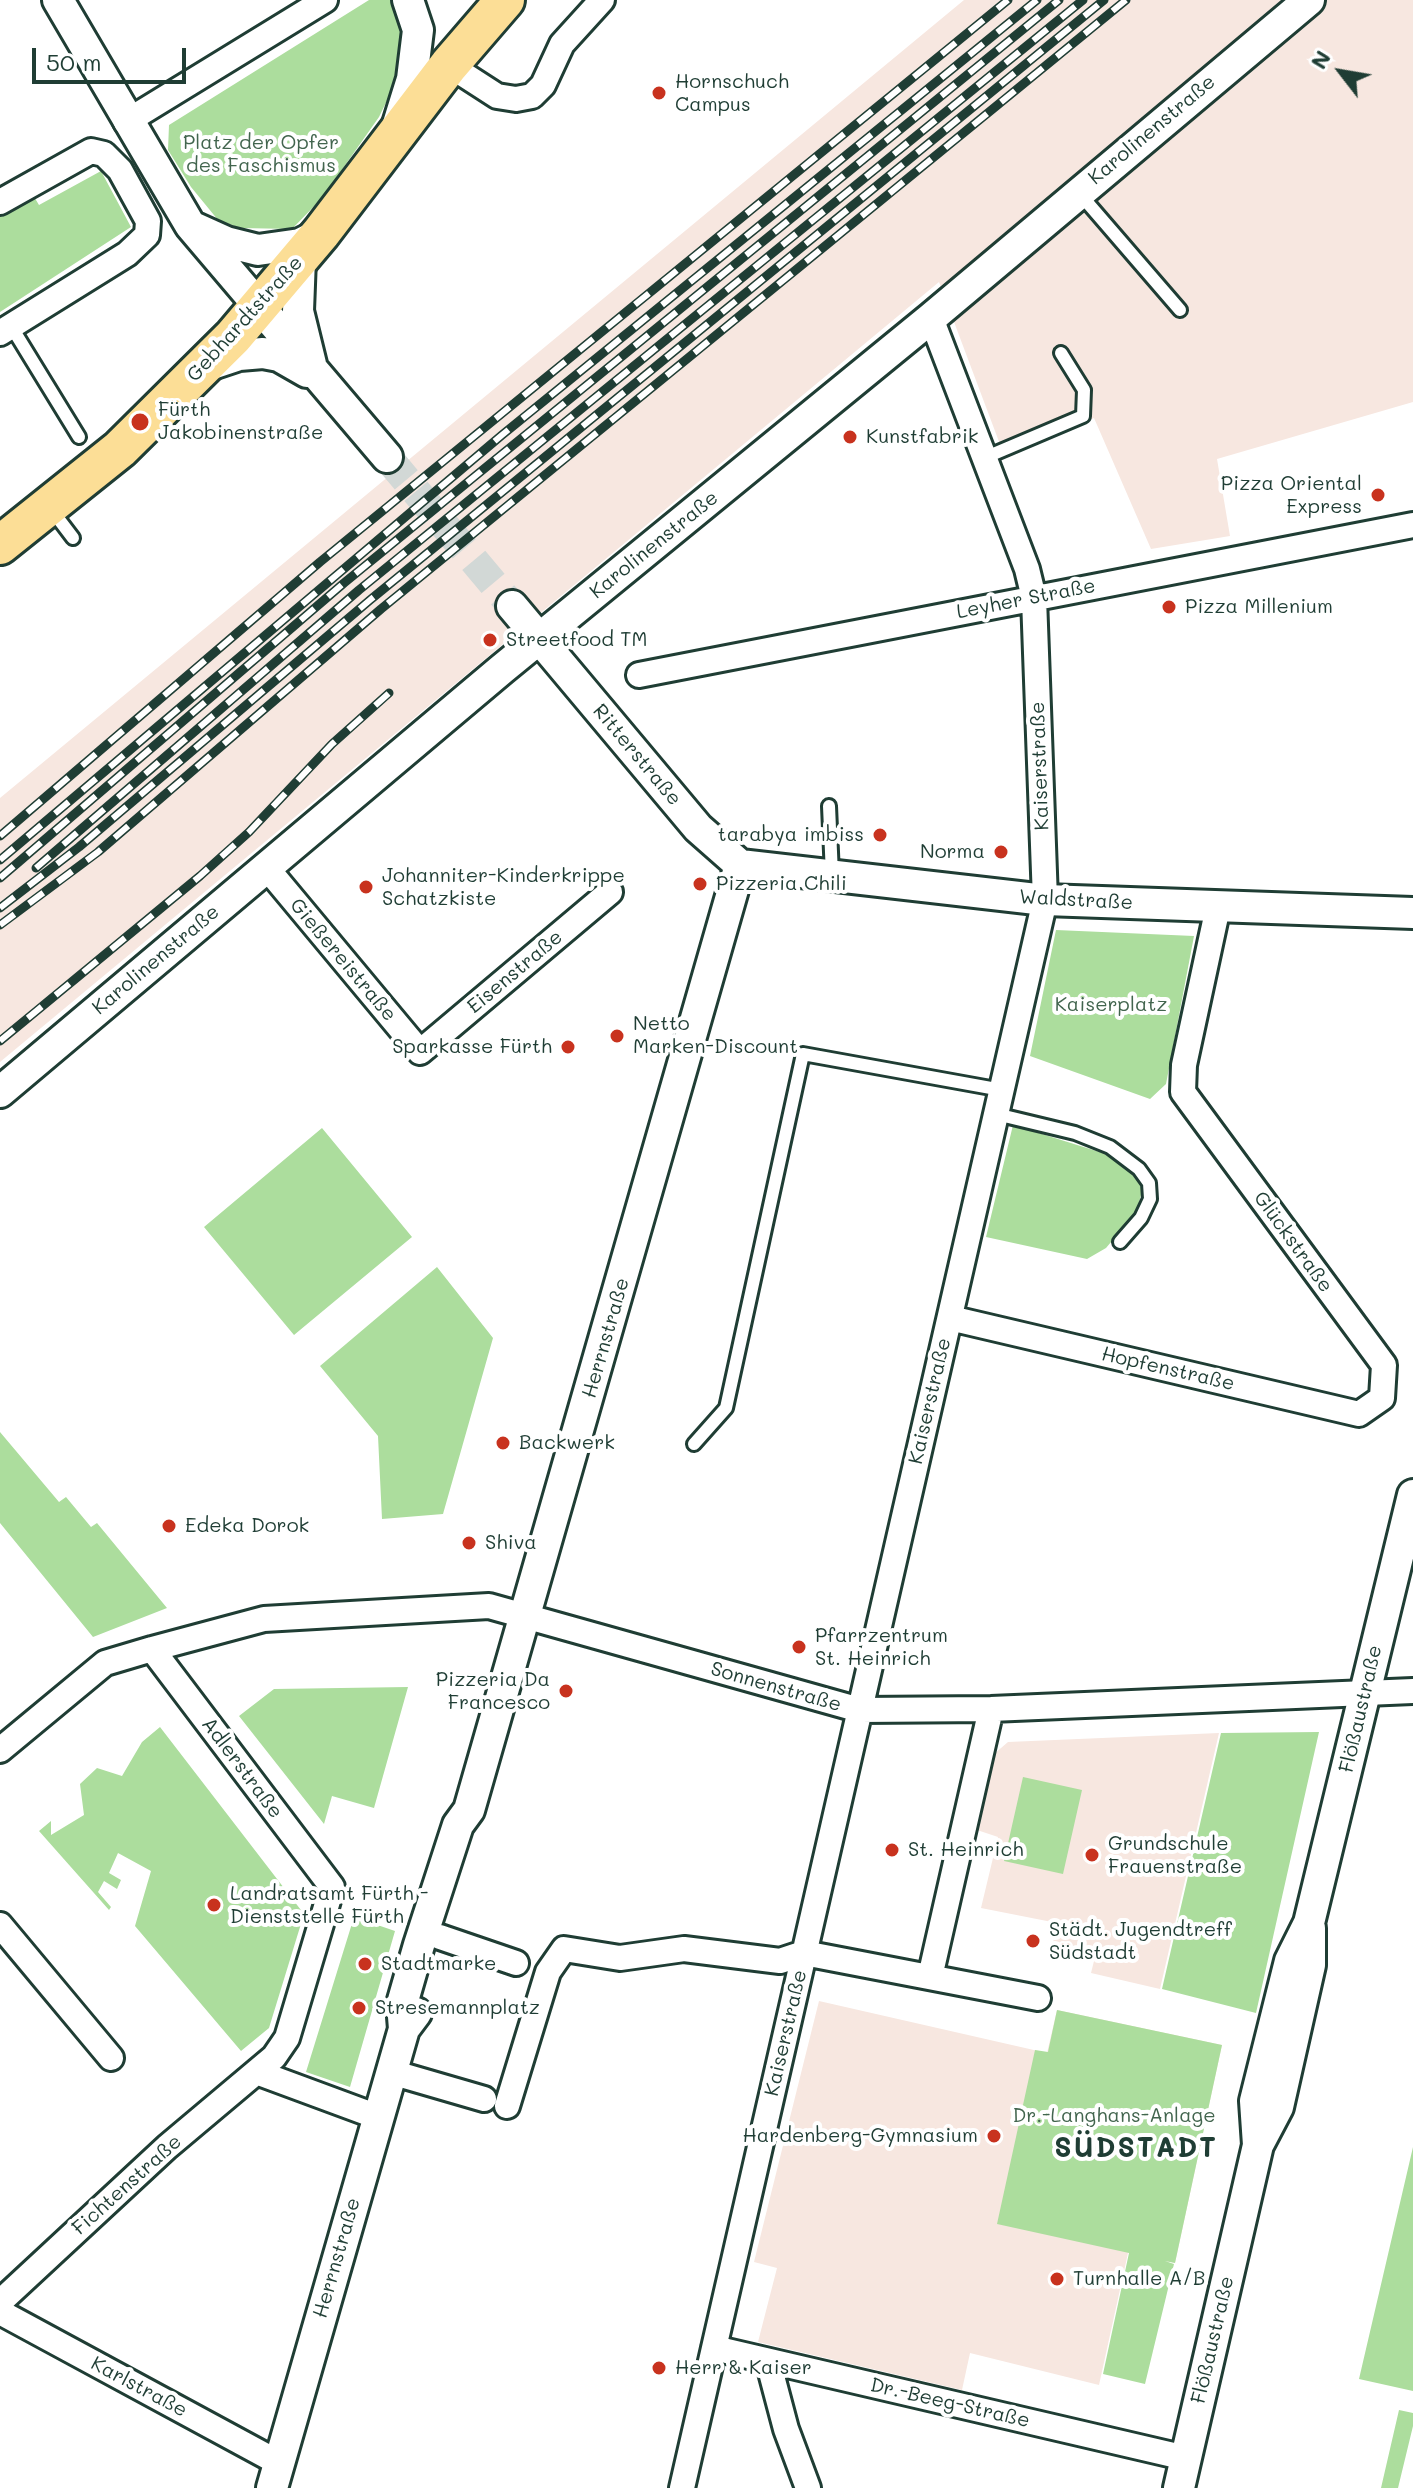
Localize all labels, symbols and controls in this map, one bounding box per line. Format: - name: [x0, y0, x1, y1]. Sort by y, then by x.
- scale bar: [36, 32, 190, 82]
- north arrow: [1301, 32, 1381, 112]
- text: N: [1303, 45, 1337, 74]
- text: 50 m: [46, 46, 102, 77]
- place label: Hornschuch Campus: [675, 70, 789, 117]
- street label: Karolinenstraße: [1084, 70, 1220, 190]
- marker: Hornschuch Campus: [650, 84, 668, 102]
- park label: Platz der Opfer des Faschismus: [183, 131, 339, 178]
- street label: Gebhardtstraße: [182, 251, 308, 387]
- place label: Fürth Jakobinenstraße: [158, 398, 323, 445]
- marker: Fürth Jakobinenstraße: [129, 411, 151, 433]
- place label: Kunstfabrik: [866, 425, 978, 449]
- marker: Kunstfabrik: [841, 428, 859, 446]
- place label: Pizza Oriental Express: [1221, 472, 1362, 519]
- street label: Karolinenstraße: [585, 486, 723, 604]
- marker: Pizza Oriental Express: [1369, 486, 1387, 504]
- street label: Leyher Straße: [954, 574, 1098, 624]
- place label: Pizza Millenium: [1185, 595, 1333, 619]
- marker: Pizza Millenium: [1160, 598, 1178, 616]
- place label: Streetfood TM: [506, 628, 647, 652]
- marker: Streetfood TM: [481, 631, 499, 649]
- street label: Ritterstraße: [588, 699, 686, 811]
- street label: Kaiserstraße: [1026, 701, 1054, 831]
- place label: tarabya imbiss: [718, 823, 864, 847]
- marker: tarabya imbiss: [871, 826, 889, 844]
- place label: Norma: [920, 840, 985, 864]
- marker: Norma: [992, 843, 1010, 861]
- place label: Johanniter-Kinderkrippe Schatzkiste: [382, 864, 625, 911]
- place label: Pizzeria Chili: [716, 872, 847, 896]
- marker: Pizzeria Chili: [691, 875, 709, 893]
- marker: Johanniter-Kinderkrippe Schatzkiste: [357, 878, 375, 896]
- street label: Waldstraße: [1019, 885, 1133, 915]
- street label: Gießereistraße: [285, 894, 401, 1026]
- street label: Karolinenstraße: [88, 900, 224, 1020]
- street label: Eisenstraße: [463, 925, 567, 1019]
- park label: Kaiserplatz: [1055, 993, 1167, 1017]
- place label: Netto Marken-Discount: [633, 1012, 798, 1059]
- marker: Netto Marken-Discount: [608, 1027, 626, 1045]
- place label: Sparkasse Fürth: [392, 1035, 552, 1059]
- marker: Sparkasse Fürth: [559, 1038, 577, 1056]
- street label: Glückstraße: [1248, 1187, 1338, 1297]
- street label: Herrnstraße: [577, 1275, 635, 1401]
- street label: Kaiserstraße: [904, 1335, 956, 1467]
- street label: Hopfenstraße: [1099, 1342, 1237, 1396]
- place label: Backwerk: [519, 1431, 615, 1455]
- marker: Backwerk: [494, 1434, 512, 1452]
- place label: Edeka Dorok: [185, 1514, 309, 1538]
- marker: Edeka Dorok: [160, 1517, 178, 1535]
- place label: Shiva: [485, 1531, 537, 1555]
- marker: Shiva: [460, 1534, 478, 1552]
- place label: Pfarrzentrum St. Heinrich: [815, 1624, 948, 1671]
- marker: Pfarrzentrum St. Heinrich: [790, 1638, 808, 1656]
- street label: Flößaustraße: [1335, 1643, 1387, 1775]
- street label: Sonnenstraße: [708, 1657, 844, 1717]
- place label: Pizzeria Da Francesco: [436, 1668, 550, 1715]
- marker: Pizzeria Da Francesco: [557, 1682, 575, 1700]
- street label: Adlerstraße: [196, 1713, 288, 1823]
- place label: Grundschule Frauenstraße: [1108, 1832, 1242, 1879]
- place label: St. Heinrich: [908, 1838, 1023, 1862]
- marker: St. Heinrich: [883, 1841, 901, 1859]
- marker: Grundschule Frauenstraße: [1083, 1846, 1101, 1864]
- place label: Landratsamt Fürth - Dienststelle Fürth: [230, 1882, 428, 1929]
- marker: Landratsamt Fürth - Dienststelle Fürth: [205, 1896, 223, 1914]
- place label: Städt. Jugendtreff Südstadt: [1049, 1918, 1232, 1965]
- marker: Städt. Jugendtreff Südstadt: [1024, 1932, 1042, 1950]
- place label: Stadtmarke: [381, 1952, 496, 1976]
- marker: Stadtmarke: [356, 1955, 374, 1973]
- street label: Kaiserstraße: [760, 1967, 812, 2099]
- place label: Stresemannplatz: [375, 1996, 540, 2020]
- marker: Stresemannplatz: [350, 1999, 368, 2017]
- park label: Dr.-Langhans-Anlage: [1012, 2104, 1216, 2128]
- place label: Hardenberg-Gymnasium: [742, 2124, 978, 2148]
- marker: Hardenberg-Gymnasium: [985, 2127, 1003, 2145]
- street label: Fichtenstraße: [67, 2130, 187, 2240]
- district label: SÜDSTADT: [1054, 2131, 1218, 2165]
- street label: Herrnstraße: [308, 2195, 366, 2321]
- place label: Turnhalle A/B: [1073, 2267, 1206, 2291]
- marker: Turnhalle A/B: [1048, 2270, 1066, 2288]
- street label: Flößaustraße: [1187, 2274, 1239, 2406]
- street label: Karlstraße: [87, 2352, 191, 2422]
- place label: Herr & Kaiser: [675, 2356, 812, 2380]
- marker: Herr & Kaiser: [650, 2359, 668, 2377]
- street label: Dr.-Beeg-Straße: [868, 2373, 1032, 2433]

